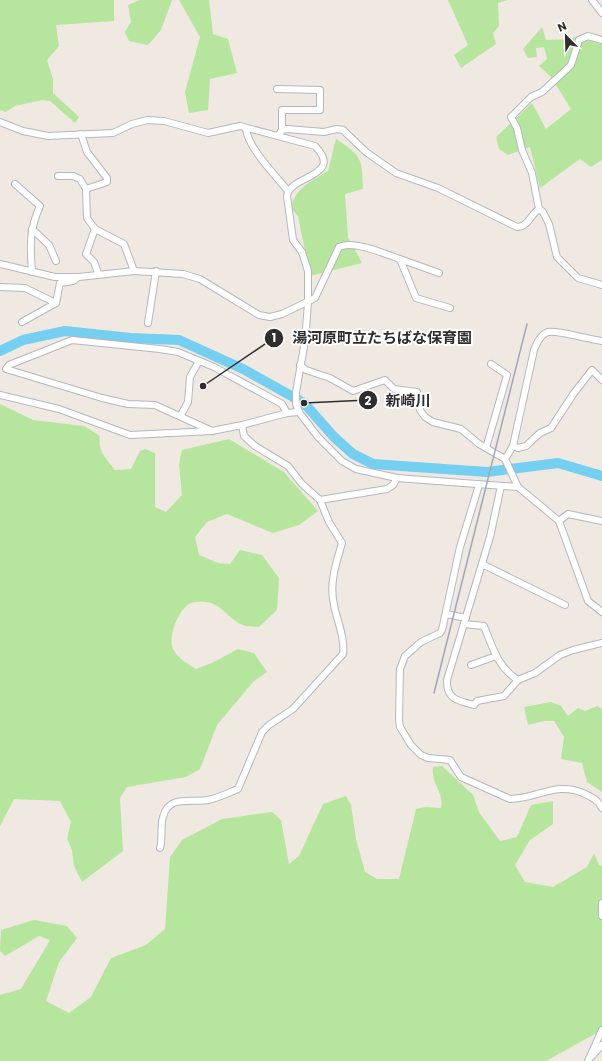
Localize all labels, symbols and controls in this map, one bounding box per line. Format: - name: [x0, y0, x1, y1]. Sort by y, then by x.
- north arrow: [546, 16, 586, 56]
- text: N: [555, 18, 569, 36]
- callout: 湯河原町立たちばな保育園: [264, 324, 480, 351]
- text: 湯河原町立たちばな保育園: [292, 327, 472, 348]
- text: 1: [272, 329, 276, 346]
- callout: 新崎川: [358, 387, 439, 414]
- text: 新崎川: [385, 390, 431, 411]
- text: 2: [365, 392, 372, 409]

